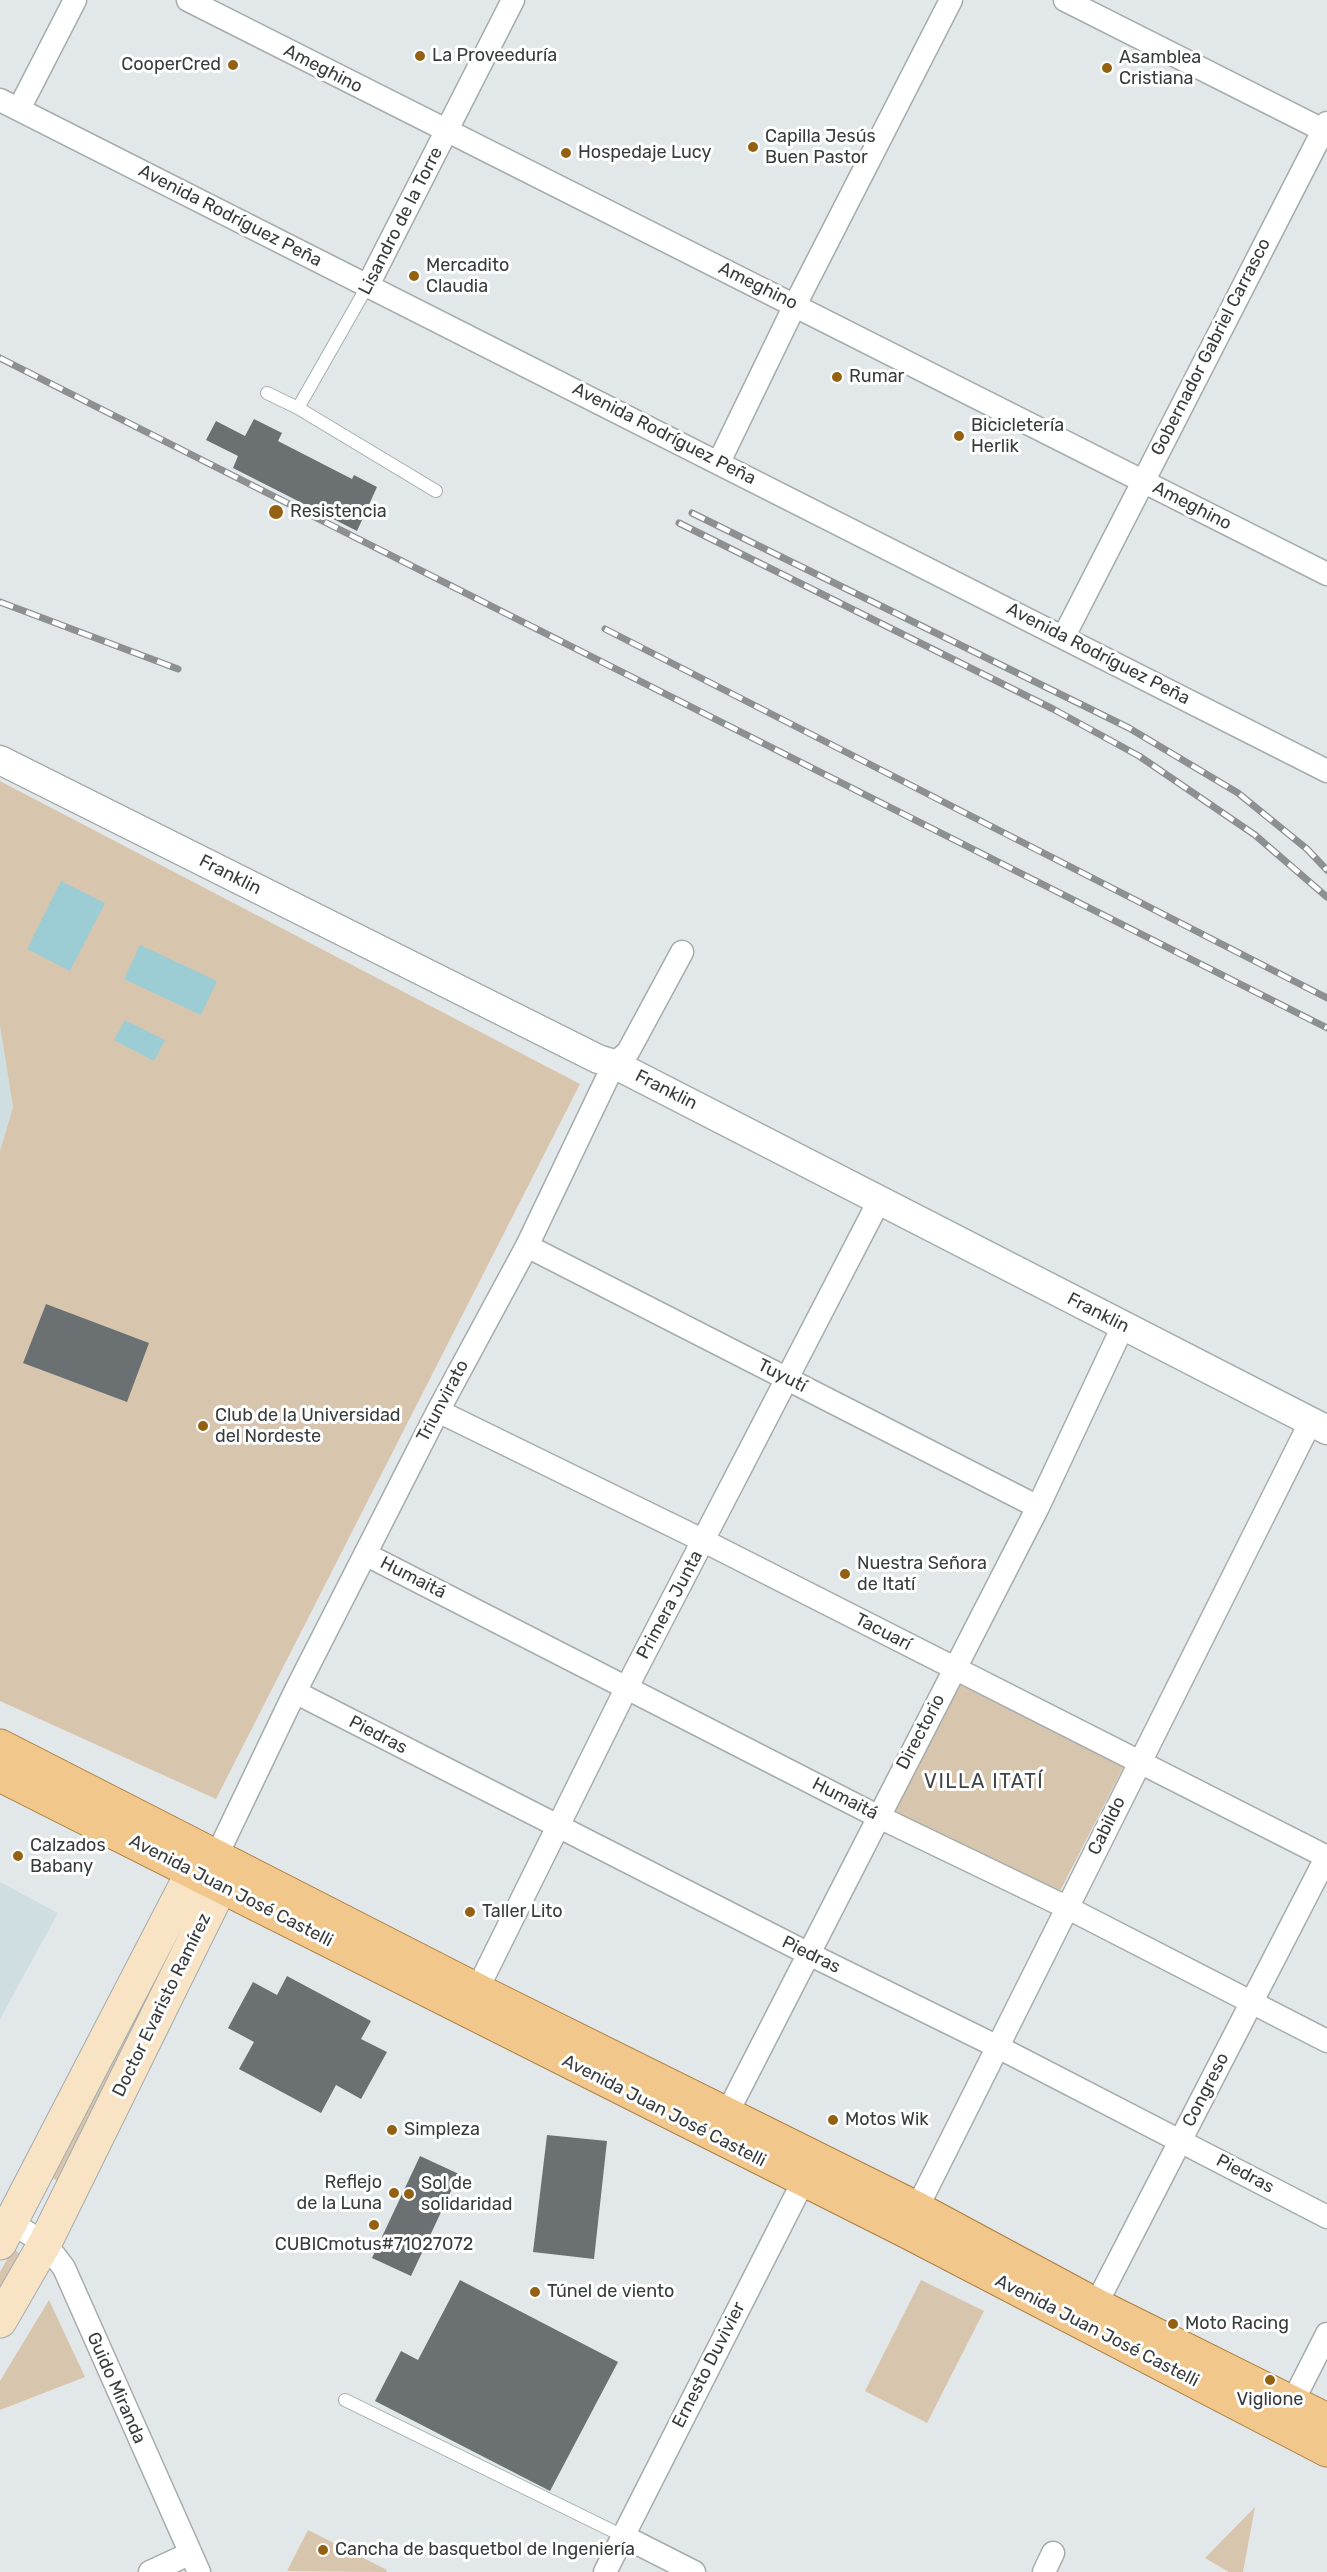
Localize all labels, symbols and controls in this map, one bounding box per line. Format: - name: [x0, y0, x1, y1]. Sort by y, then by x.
- street label: Ameghino: [280, 40, 366, 98]
- place label: La Proveeduría: [432, 45, 557, 67]
- place label: Asamblea Cristiana: [1119, 47, 1201, 90]
- marker: La Proveeduría: [413, 49, 427, 63]
- place label: CooperCred: [121, 54, 221, 76]
- marker: CooperCred: [226, 58, 240, 72]
- marker: Asamblea Cristiana: [1100, 61, 1114, 75]
- place label: Capilla Jesús Buen Pastor: [765, 126, 876, 168]
- marker: Capilla Jesús Buen Pastor: [746, 140, 760, 154]
- place label: Hospedaje Lucy: [578, 142, 711, 164]
- street label: Lisandro de la Torre: [354, 143, 448, 299]
- marker: Hospedaje Lucy: [559, 146, 573, 160]
- street label: Avenida Rodríguez Peña: [135, 160, 325, 272]
- street label: Gobernador Gabriel Carrasco: [1147, 235, 1275, 459]
- place label: Mercadito Claudia: [426, 255, 509, 298]
- street label: Ameghino: [715, 258, 801, 314]
- marker: Mercadito Claudia: [407, 269, 421, 283]
- place label: Rumar: [849, 366, 904, 388]
- marker: Rumar: [830, 370, 844, 384]
- street label: Avenida Rodríguez Peña: [569, 378, 759, 490]
- place label: Bicicletería Herlik: [971, 415, 1064, 458]
- marker: Bicicletería Herlik: [952, 429, 966, 443]
- street label: Ameghino: [1149, 477, 1235, 535]
- place label: Resistencia: [290, 501, 387, 523]
- marker: Resistencia: [267, 503, 285, 521]
- street label: Avenida Rodríguez Peña: [1003, 598, 1193, 710]
- street label: Franklin: [195, 850, 265, 900]
- street label: Franklin: [631, 1065, 701, 1115]
- street label: Franklin: [1063, 1288, 1133, 1338]
- street label: Tuyutí: [754, 1355, 810, 1397]
- street label: Triunvirato: [412, 1356, 474, 1446]
- place label: Club de la Universidad del Nordeste: [215, 1405, 401, 1448]
- marker: Club de la Universidad del Nordeste: [196, 1419, 210, 1433]
- street label: Primera Junta: [632, 1547, 708, 1663]
- street label: Humaitá: [376, 1552, 450, 1604]
- place label: Nuestra Señora de Itatí: [857, 1553, 987, 1596]
- marker: Nuestra Señora de Itatí: [838, 1567, 852, 1581]
- street label: Tacuarí: [851, 1609, 915, 1655]
- street label: Directorio: [892, 1691, 950, 1773]
- street label: Piedras: [345, 1711, 411, 1759]
- district label: VILLA ITATÍ: [924, 1770, 1044, 1794]
- street label: Humaitá: [808, 1773, 882, 1825]
- street label: Cabildo: [1084, 1793, 1130, 1859]
- street label: Avenida Juan José Castelli: [126, 1830, 336, 1952]
- place label: Calzados Babany: [30, 1835, 106, 1878]
- marker: Calzados Babany: [11, 1849, 25, 1863]
- place label: Taller Lito: [482, 1901, 563, 1923]
- marker: Taller Lito: [463, 1905, 477, 1919]
- street label: Doctor Evaristo Ramírez: [108, 1910, 216, 2100]
- street label: Piedras: [778, 1932, 844, 1978]
- street label: Congreso: [1178, 2049, 1234, 2131]
- street label: Avenida Juan José Castelli: [559, 2050, 769, 2172]
- place label: Motos Wik: [845, 2109, 929, 2131]
- marker: Motos Wik: [826, 2113, 840, 2127]
- place label: Simpleza: [404, 2119, 480, 2141]
- marker: Simpleza: [385, 2123, 399, 2137]
- street label: Piedras: [1212, 2150, 1278, 2198]
- place label: Reflejo de la Luna: [297, 2172, 382, 2214]
- place label: Sol de solidaridad: [421, 2173, 512, 2216]
- marker: Reflejo de la Luna: [387, 2186, 401, 2200]
- marker: Sol de solidaridad: [402, 2187, 416, 2201]
- marker: CUBICmotus#71027072: [367, 2218, 381, 2232]
- place label: CUBICmotus#71027072: [275, 2234, 473, 2256]
- street label: Avenida Juan José Castelli: [992, 2270, 1202, 2392]
- place label: Túnel de viento: [547, 2281, 674, 2303]
- marker: Túnel de viento: [528, 2285, 542, 2299]
- street label: Ernesto Duvivier: [668, 2298, 750, 2432]
- place label: Moto Racing: [1185, 2313, 1289, 2335]
- marker: Moto Racing: [1166, 2317, 1180, 2331]
- street label: Guido Miranda: [82, 2329, 150, 2447]
- marker: Viglione: [1263, 2373, 1277, 2387]
- place label: Viglione: [1237, 2389, 1303, 2411]
- place label: Cancha de basquetbol de Ingeniería: [335, 2539, 635, 2561]
- marker: Cancha de basquetbol de Ingeniería: [316, 2543, 330, 2557]

